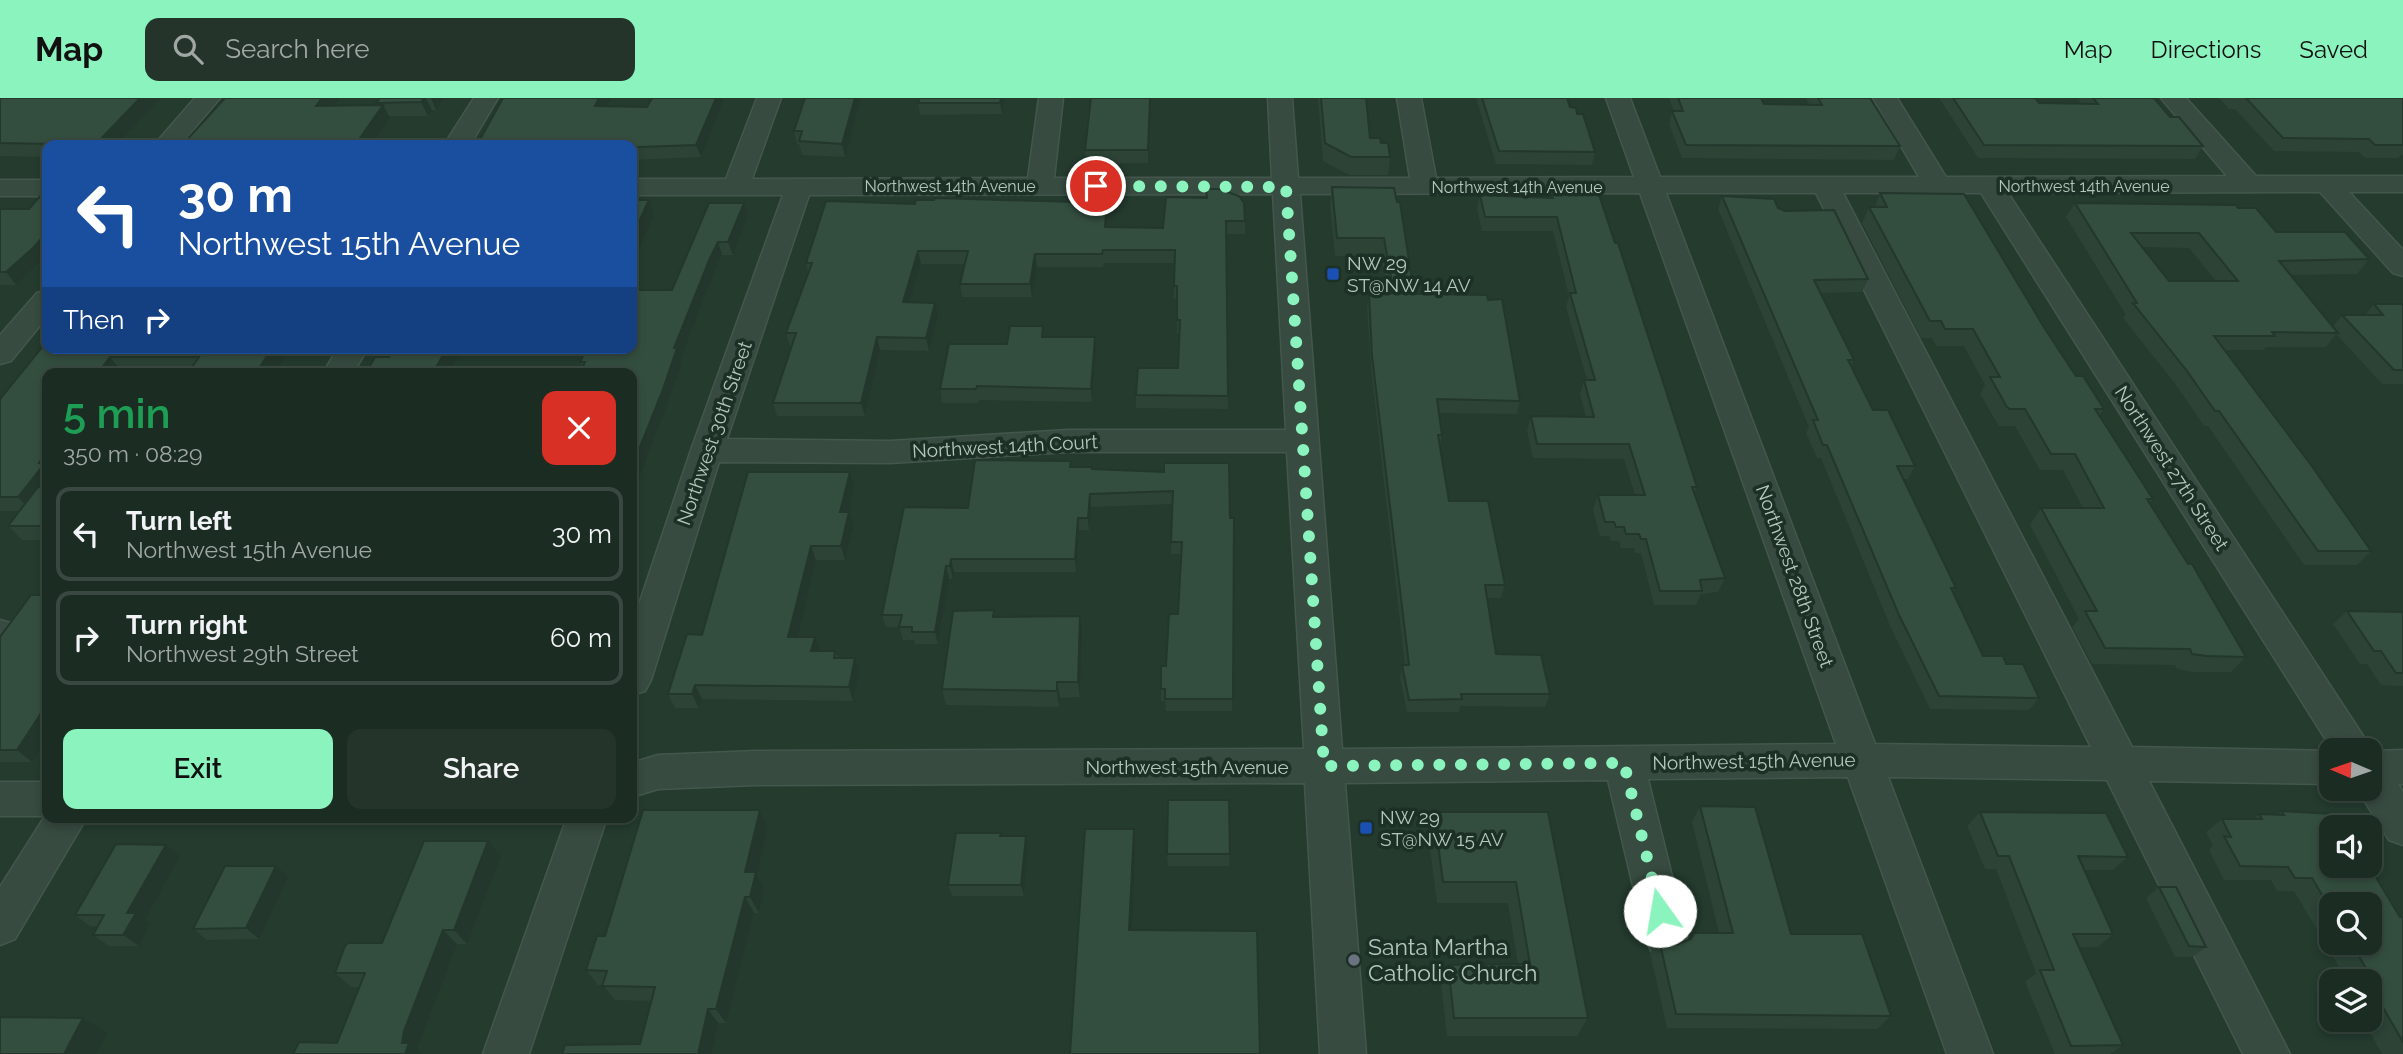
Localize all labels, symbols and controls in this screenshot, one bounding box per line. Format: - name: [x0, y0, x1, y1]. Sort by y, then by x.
- search box: [145, 18, 635, 81]
- text: Map: [35, 30, 103, 69]
- icon: search: [169, 30, 207, 68]
- text: Search here: [225, 34, 370, 64]
- text: Map: [2064, 35, 2113, 64]
- text: Directions: [2151, 35, 2261, 64]
- text: Saved: [2299, 35, 2368, 64]
- pin: [1066, 156, 1126, 216]
- text: 30 m: [178, 166, 293, 223]
- icon: arrive: [1077, 167, 1115, 205]
- icon: left: [63, 168, 154, 259]
- street label: Northwest 14th Avenue: [864, 177, 1036, 196]
- street label: Northwest 14th Avenue: [1998, 177, 2170, 196]
- street label: Northwest 14th Avenue: [1431, 178, 1603, 197]
- text: Northwest 15th Avenue: [178, 225, 520, 262]
- place label: NW 29 ST@NW 14 AV: [1347, 252, 1471, 296]
- marker: NW 29 ST@NW 14 AV: [1325, 266, 1341, 282]
- icon: right: [138, 301, 176, 339]
- text: Then: [63, 305, 124, 335]
- street label: Northwest 30th Street: [672, 338, 756, 528]
- street label: Northwest 27th Street: [2111, 382, 2234, 555]
- text: 5 min: [63, 389, 171, 438]
- button: close: [542, 391, 616, 465]
- street label: Northwest 14th Court: [912, 430, 1099, 462]
- text: 350 m · 08:29: [63, 440, 202, 467]
- street label: Northwest 28th Street: [1752, 482, 1838, 671]
- text: Turn left: [126, 506, 232, 536]
- icon: left: [67, 515, 105, 553]
- text: 30 m: [552, 519, 612, 549]
- text: Northwest 15th Avenue: [126, 536, 372, 563]
- text: Turn right: [126, 610, 247, 640]
- icon: right: [67, 619, 105, 657]
- text: 60 m: [550, 623, 612, 653]
- text: Northwest 29th Street: [126, 640, 359, 667]
- button: Exit: [63, 729, 333, 809]
- button: Share: [347, 729, 616, 809]
- north arrow: [2319, 738, 2382, 802]
- map controls: [2319, 738, 2382, 1032]
- street label: Northwest 15th Avenue: [1652, 748, 1856, 774]
- street label: Northwest 15th Avenue: [1085, 756, 1289, 778]
- place label: NW 29 ST@NW 15 AV: [1380, 806, 1504, 850]
- button: sound: [2319, 815, 2382, 878]
- marker: NW 29 ST@NW 15 AV: [1358, 820, 1374, 836]
- position arrow: [1623, 874, 1697, 948]
- button: search: [2319, 892, 2382, 955]
- place label: Santa Martha Catholic Church: [1368, 933, 1537, 986]
- marker: Santa Martha Catholic Church: [1346, 952, 1362, 968]
- button: layers: [2319, 969, 2382, 1032]

